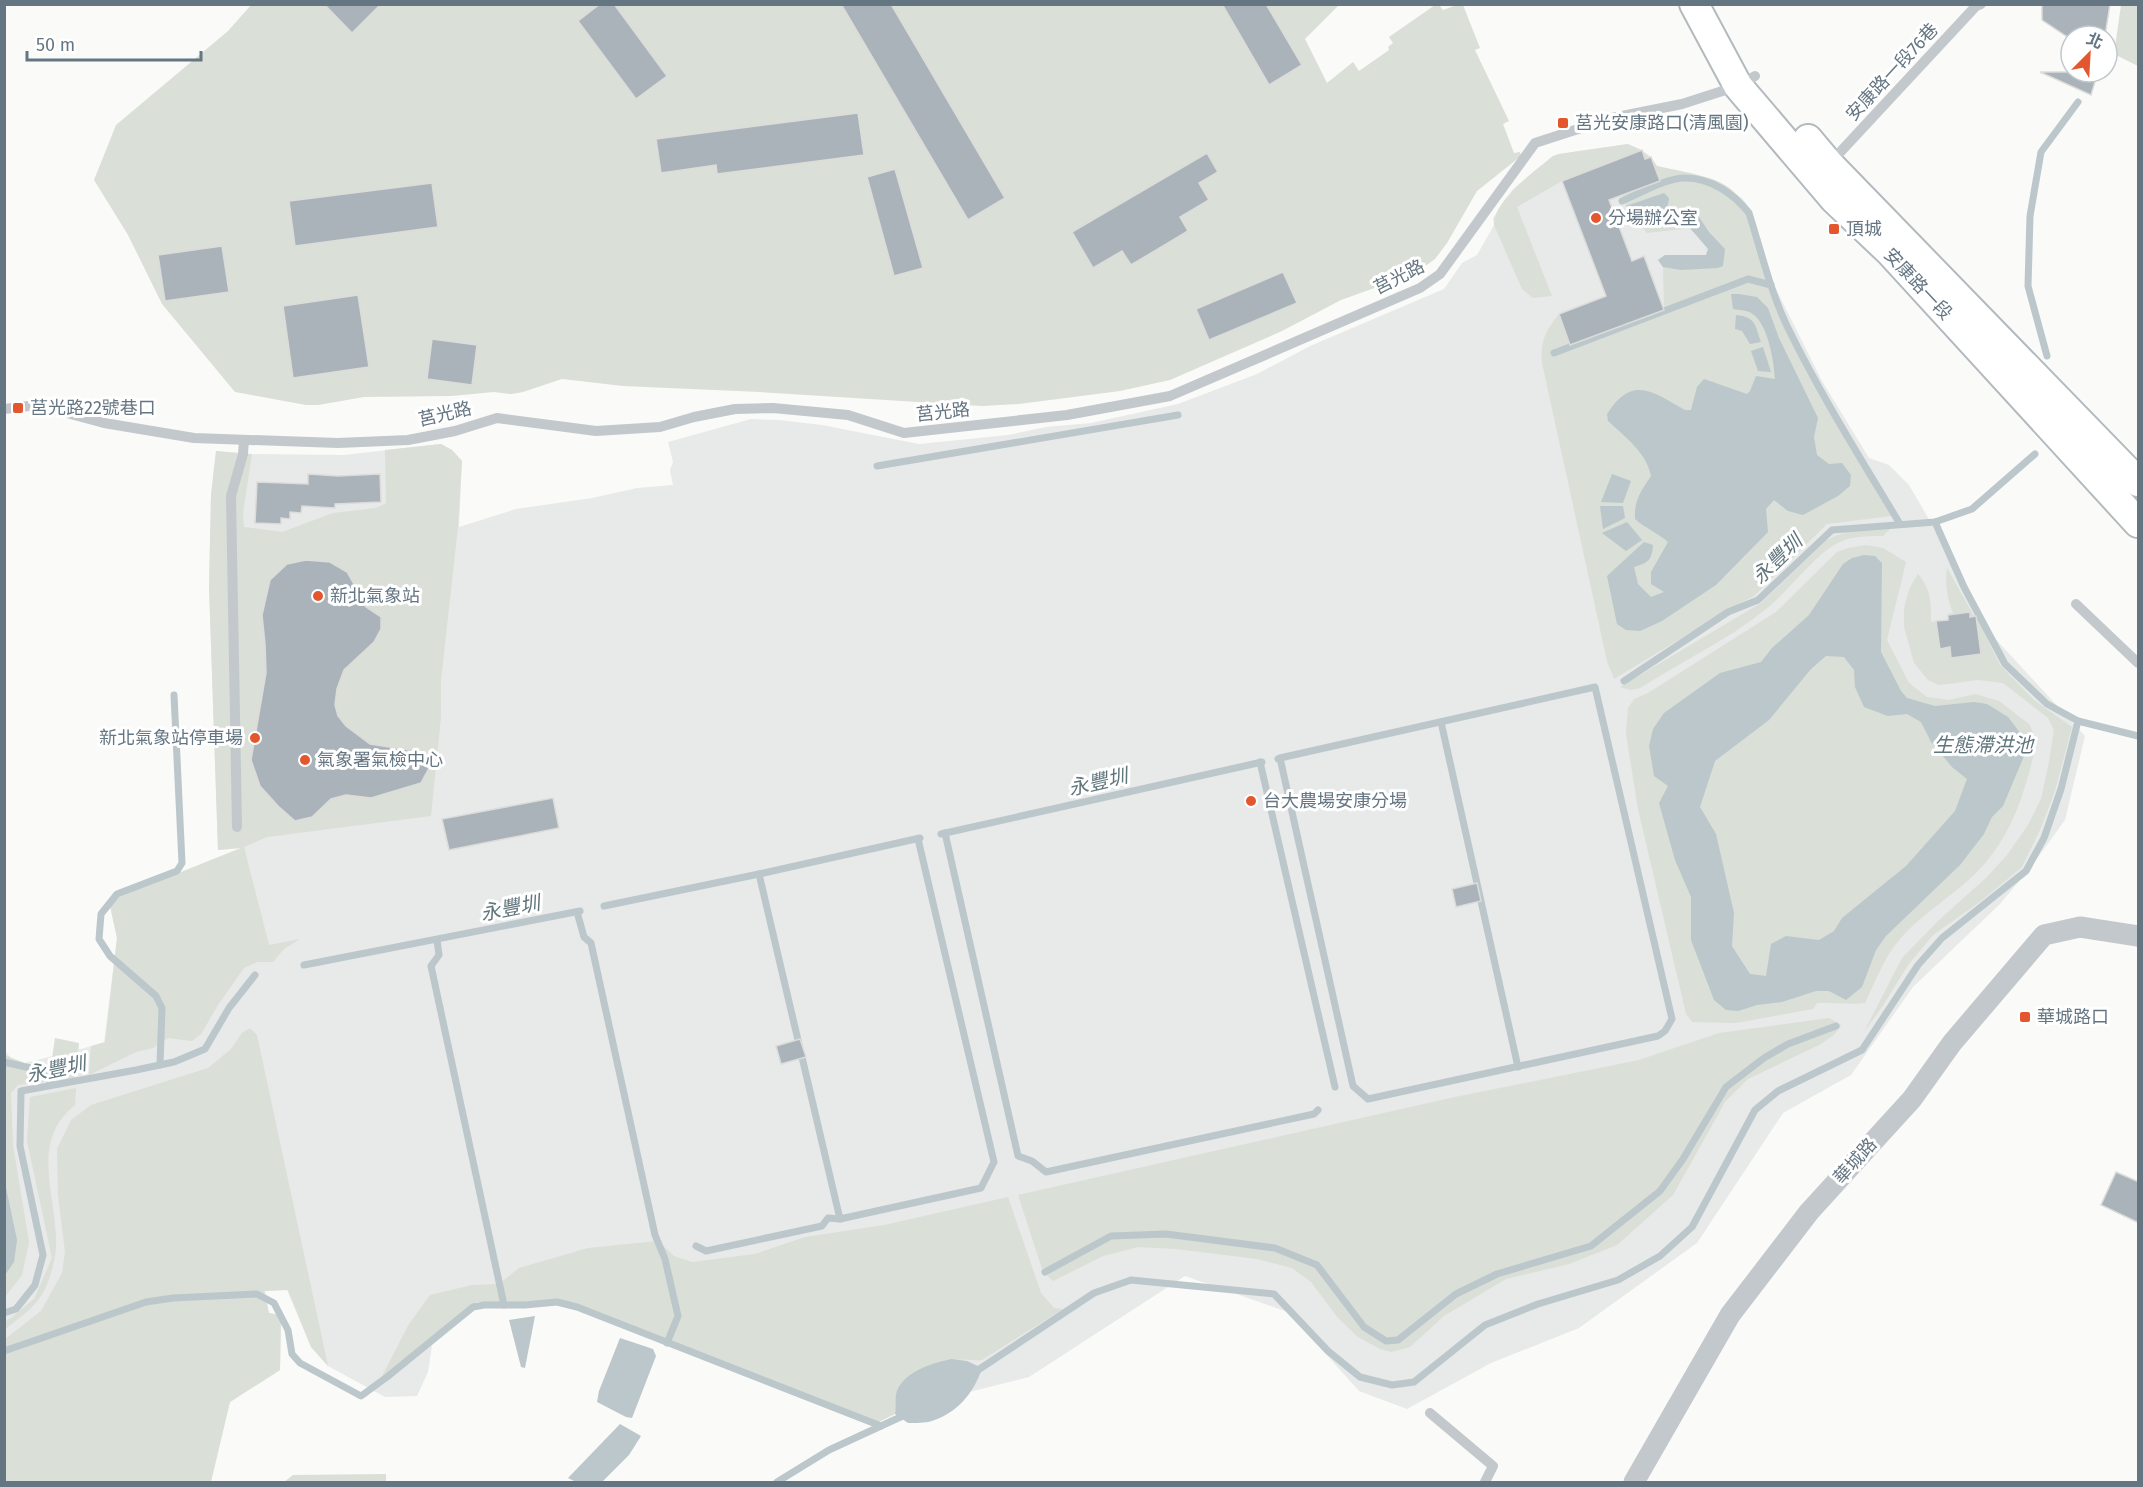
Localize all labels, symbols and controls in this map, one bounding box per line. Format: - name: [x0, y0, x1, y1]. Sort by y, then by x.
- street label: 安康路一段76巷: [1841, 19, 1943, 125]
- scale bar: [27, 24, 201, 62]
- north arrow: [2059, 24, 2119, 84]
- text: 北: [2084, 29, 2106, 53]
- text: 50 m: [36, 34, 75, 56]
- place label: 莒光安康路口(清風園): [1575, 112, 1749, 134]
- marker: 莒光安康路口(清風園): [1556, 116, 1570, 130]
- place label: 分場辦公室: [1608, 207, 1698, 229]
- marker: 分場辦公室: [1589, 211, 1603, 225]
- place label: 頂城: [1846, 218, 1882, 240]
- marker: 頂城: [1827, 222, 1841, 236]
- street label: 安康路一段: [1879, 244, 1957, 324]
- street label: 莒光路: [1370, 255, 1428, 299]
- place label: 莒光路22號巷口: [30, 397, 156, 419]
- street label: 莒光路: [416, 397, 474, 431]
- street label: 莒光路: [915, 398, 971, 426]
- marker: 莒光路22號巷口: [11, 401, 25, 415]
- water label: 永豐圳: [1747, 527, 1809, 588]
- place label: 新北氣象站: [330, 585, 420, 607]
- marker: 新北氣象站: [311, 589, 325, 603]
- place label: 新北氣象站停車場: [99, 727, 243, 749]
- marker: 新北氣象站停車場: [248, 731, 262, 745]
- water label: 生態滯洪池: [1933, 733, 2035, 757]
- place label: 氣象署氣檢中心: [317, 749, 443, 771]
- marker: 氣象署氣檢中心: [298, 753, 312, 767]
- water label: 永豐圳: [1066, 763, 1133, 800]
- place label: 台大農場安康分場: [1263, 790, 1407, 812]
- marker: 台大農場安康分場: [1244, 794, 1258, 808]
- water label: 永豐圳: [478, 890, 545, 926]
- place label: 華城路口: [2037, 1006, 2109, 1028]
- marker: 華城路口: [2018, 1010, 2032, 1024]
- water label: 永豐圳: [24, 1050, 91, 1087]
- street label: 華城路: [1829, 1134, 1881, 1188]

